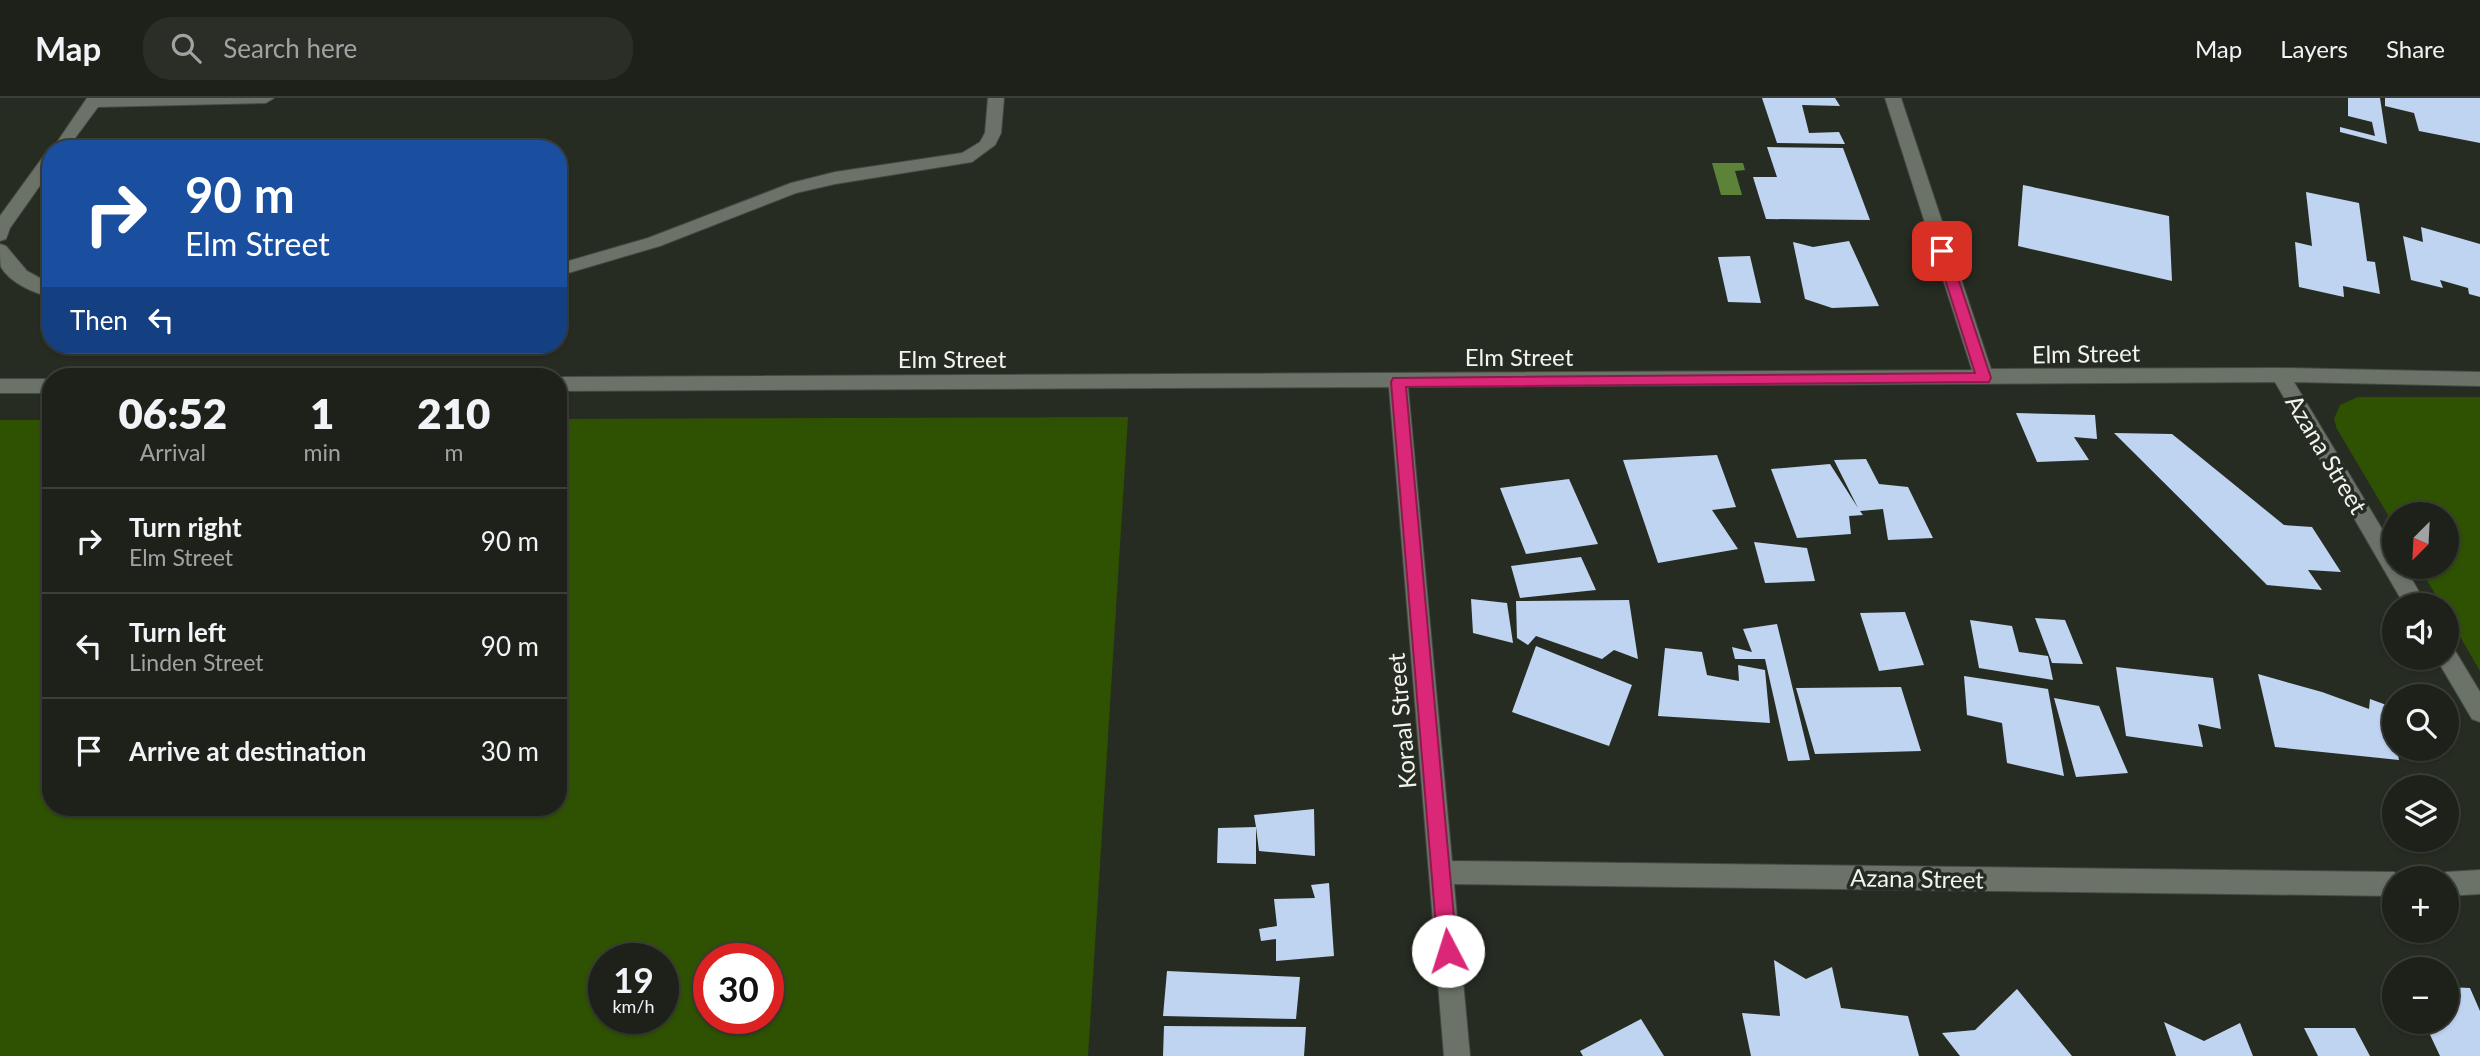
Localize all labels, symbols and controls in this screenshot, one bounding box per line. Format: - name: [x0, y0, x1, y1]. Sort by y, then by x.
- search box: [143, 17, 633, 80]
- text: Map: [35, 28, 101, 68]
- icon: search: [167, 29, 205, 67]
- text: Search here: [223, 32, 357, 64]
- text: Map: [2195, 34, 2242, 63]
- text: Layers: [2280, 34, 2348, 63]
- text: Share: [2386, 34, 2445, 63]
- text: 90 m: [185, 165, 295, 223]
- icon: right: [70, 168, 161, 259]
- pin: [1912, 221, 1972, 281]
- text: Elm Street: [185, 224, 330, 263]
- icon: arrive: [1923, 232, 1961, 270]
- icon: left: [142, 301, 180, 339]
- text: Then: [70, 304, 128, 336]
- street label: Elm Street: [2032, 338, 2141, 368]
- street label: Elm Street: [1465, 342, 1574, 371]
- street label: Elm Street: [898, 344, 1007, 373]
- text: 06:52: [119, 388, 227, 438]
- text: 1: [310, 388, 334, 438]
- text: 210: [417, 388, 490, 438]
- street label: Azana Street: [2280, 389, 2374, 519]
- text: Arrival: [140, 438, 206, 466]
- text: min: [304, 438, 341, 466]
- text: m: [444, 438, 463, 466]
- north arrow: [2382, 502, 2459, 579]
- map controls: [2382, 502, 2459, 1034]
- text: Turn right: [129, 511, 242, 543]
- icon: right: [70, 522, 108, 560]
- text: 90 m: [481, 525, 539, 557]
- text: Elm Street: [129, 543, 233, 571]
- button: sound: [2382, 593, 2459, 670]
- text: Turn left: [129, 616, 226, 648]
- icon: left: [70, 627, 108, 665]
- text: 90 m: [481, 630, 539, 662]
- text: Linden Street: [129, 648, 263, 676]
- street label: Koraal Street: [1381, 652, 1421, 790]
- button: search: [2382, 684, 2459, 761]
- icon: arrive: [70, 732, 108, 770]
- text: Arrive at destination: [129, 735, 366, 767]
- text: 30 m: [481, 735, 539, 767]
- button: layers: [2382, 775, 2459, 852]
- street label: Azana Street: [1850, 862, 1984, 894]
- button: +: [2382, 866, 2459, 943]
- position arrow: [1411, 914, 1485, 988]
- speed limit sign: 30: [693, 943, 784, 1034]
- button: −: [2382, 957, 2459, 1034]
- text: 19: [613, 958, 654, 1000]
- text: km/h: [612, 995, 655, 1017]

